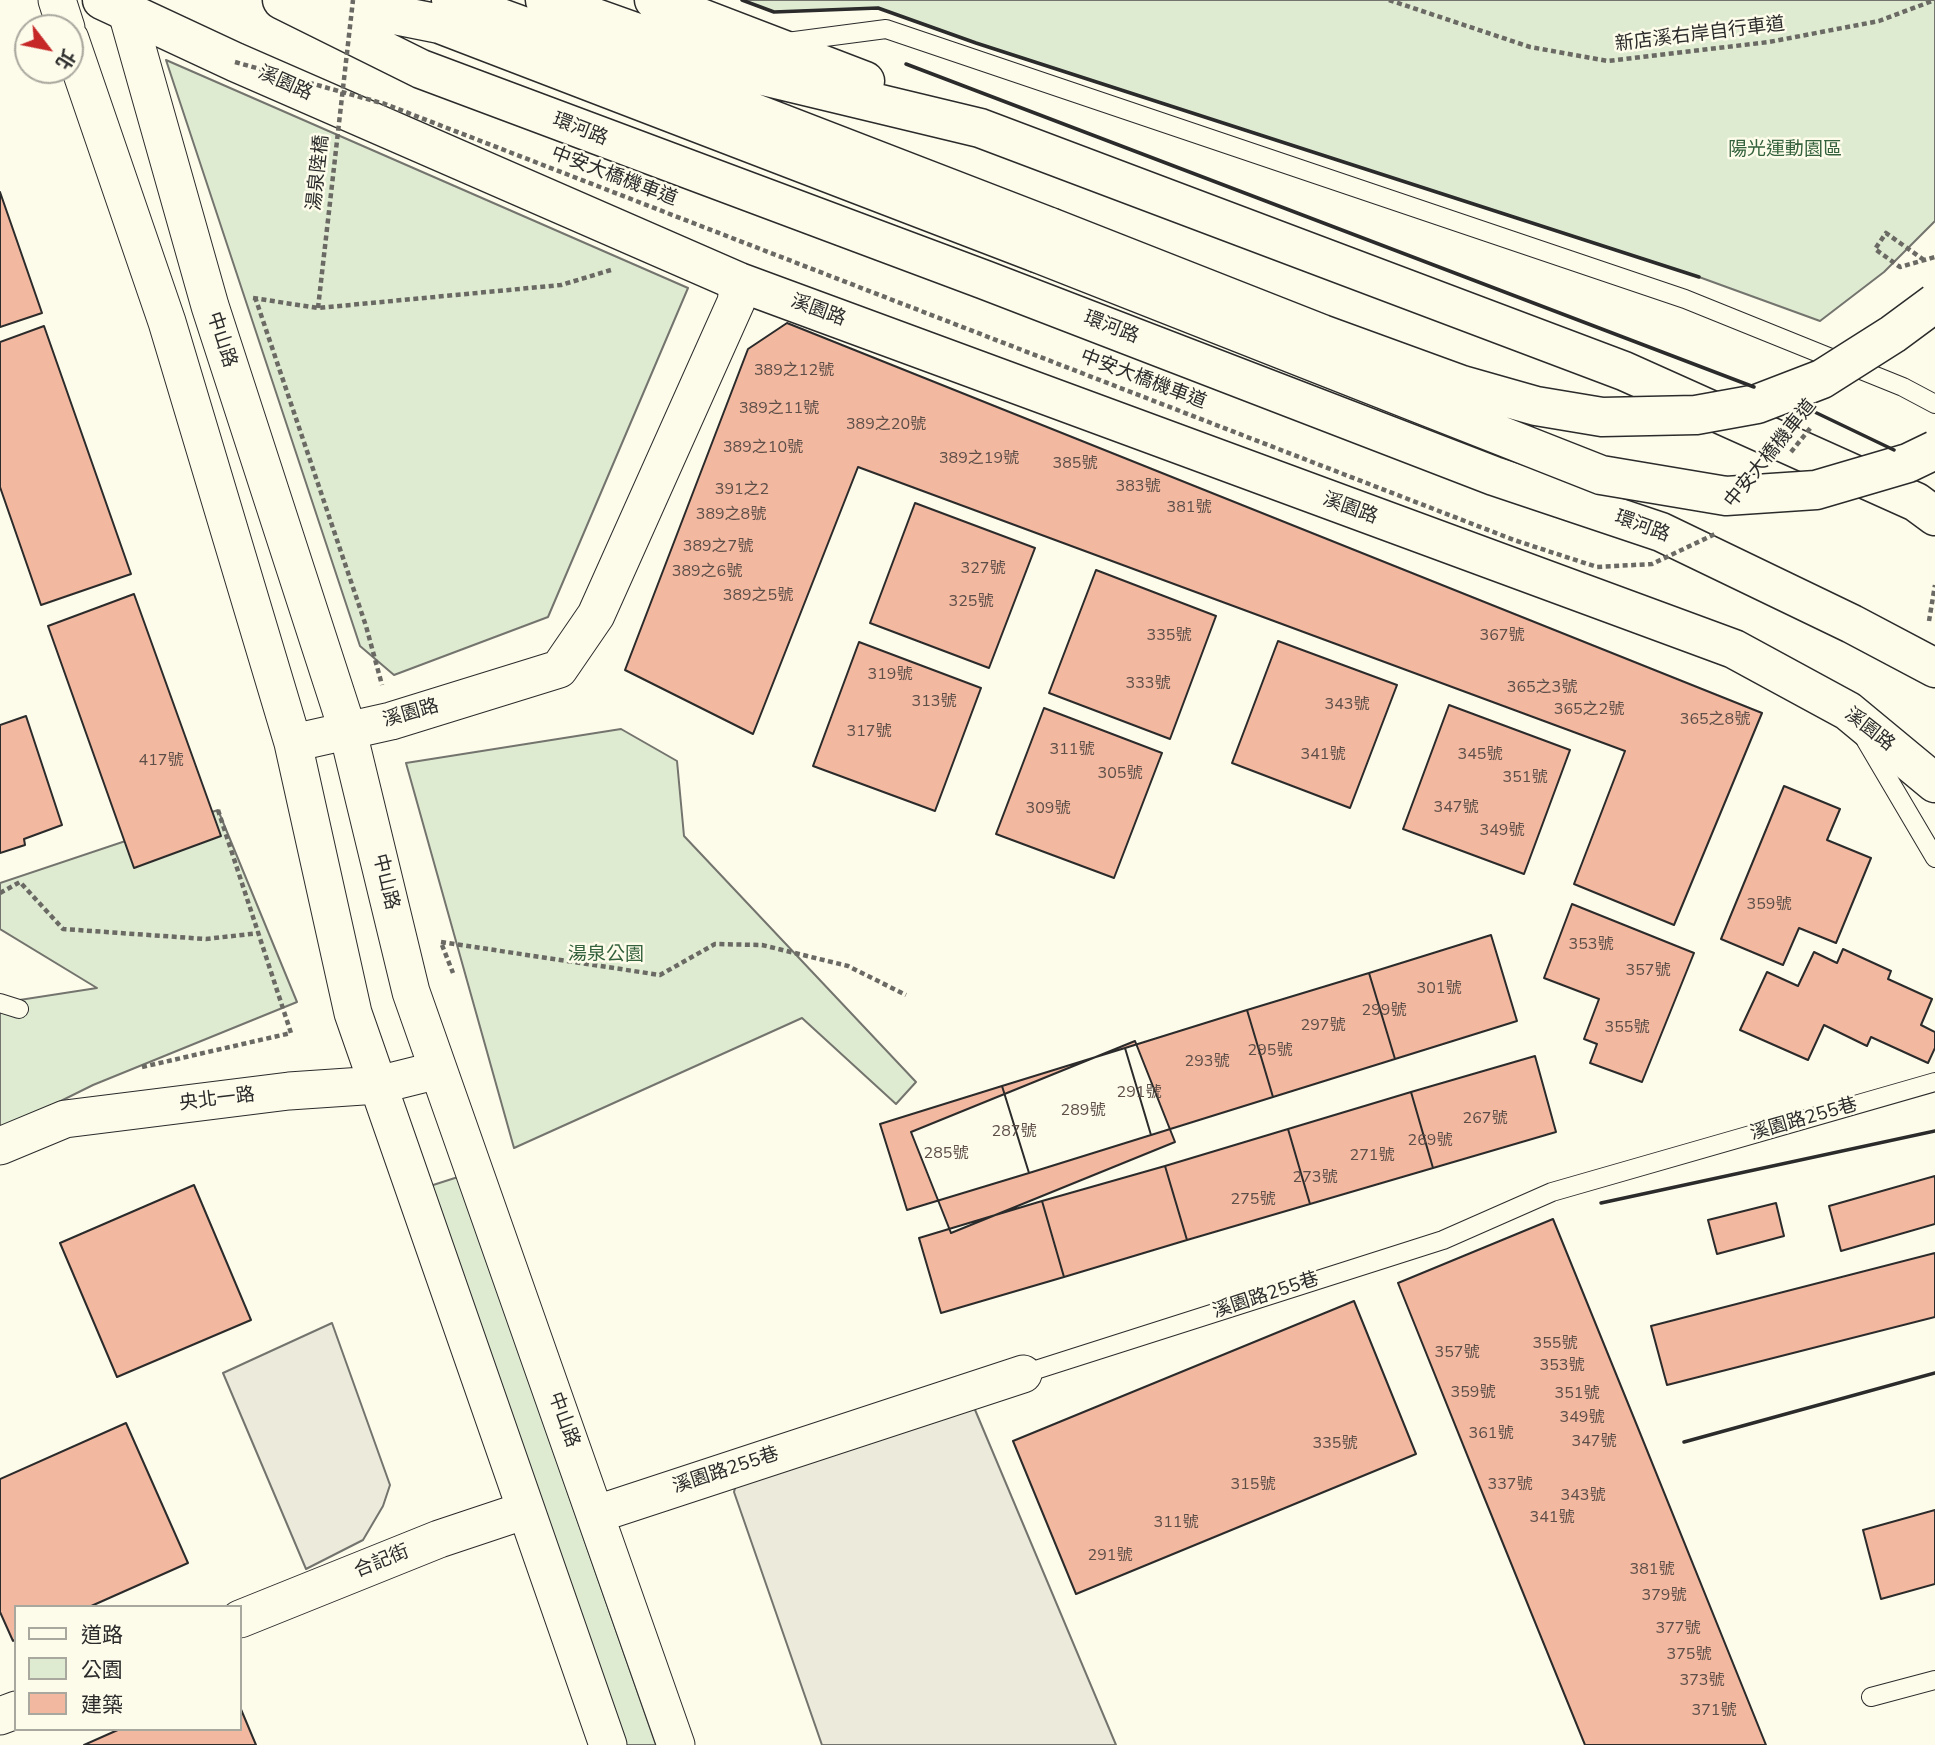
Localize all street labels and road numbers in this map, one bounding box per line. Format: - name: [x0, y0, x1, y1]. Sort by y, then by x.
- street label: 新店溪右岸自行車道: [1614, 13, 1786, 57]
- street label: 溪園路: [254, 62, 316, 106]
- street label: 環河路: [549, 109, 611, 151]
- street label: 湯泉陸橋: [304, 134, 334, 212]
- street label: 中安大橋機車道: [548, 143, 680, 211]
- street label: 溪園路: [787, 291, 849, 331]
- street label: 環河路: [1080, 307, 1142, 349]
- street label: 中山路: [201, 309, 241, 371]
- street label: 中安大橋機車道: [1077, 346, 1209, 414]
- street label: 中安大橋機車道: [1720, 395, 1822, 513]
- street label: 溪園路: [1319, 489, 1381, 529]
- street label: 環河路: [1611, 507, 1673, 547]
- street label: 溪園路: [380, 695, 442, 733]
- street label: 溪園路: [1840, 703, 1898, 757]
- street label: 中山路: [367, 852, 403, 912]
- street label: 央北一路: [178, 1084, 256, 1116]
- street label: 溪園路255巷: [1748, 1094, 1860, 1146]
- street label: 溪園路255巷: [1210, 1268, 1322, 1324]
- street label: 中山路: [543, 1389, 583, 1451]
- street label: 溪園路255巷: [670, 1443, 782, 1499]
- street label: 合記街: [351, 1541, 413, 1583]

